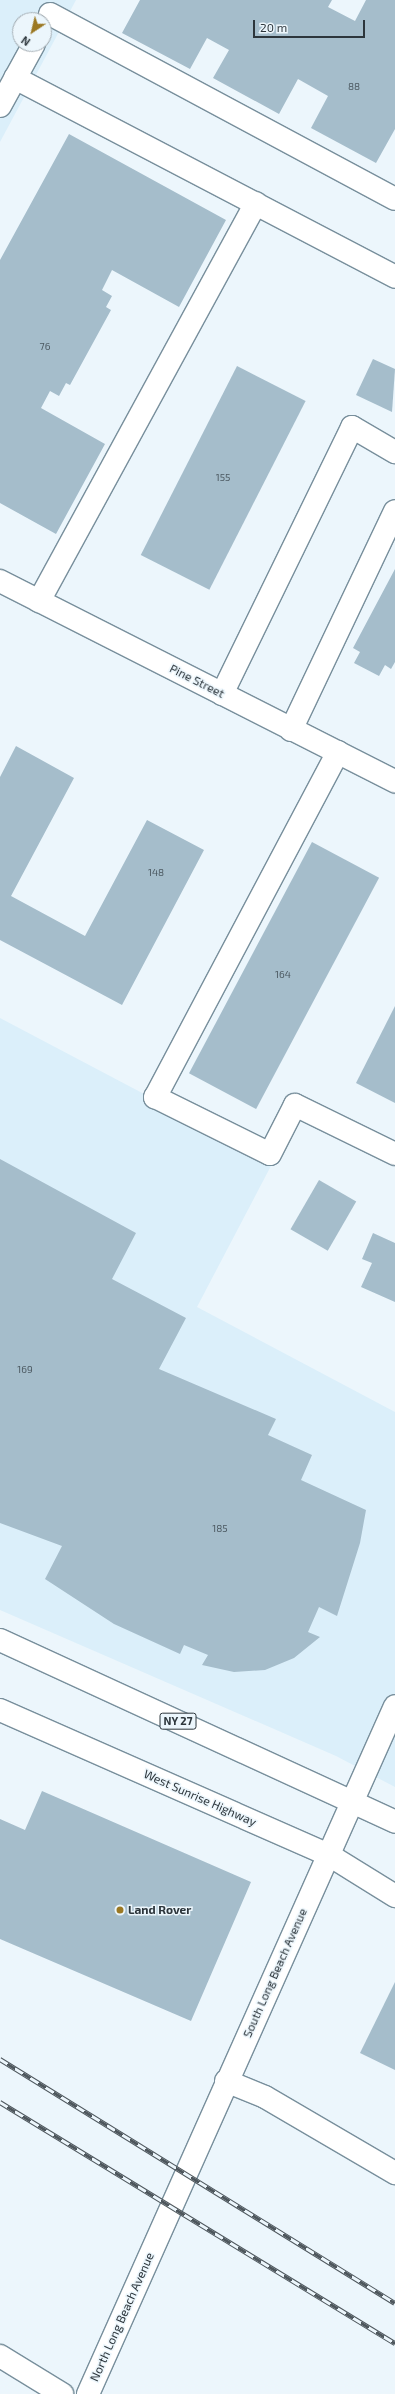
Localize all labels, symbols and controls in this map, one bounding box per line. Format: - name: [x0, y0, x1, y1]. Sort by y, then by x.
- north arrow: [12, 12, 52, 52]
- scale bar: [255, 12, 367, 38]
- text: 20 m: [260, 20, 287, 34]
- text: N: [18, 34, 32, 49]
- house number: 88: [348, 81, 360, 93]
- house number: 76: [40, 341, 50, 353]
- house number: 155: [216, 472, 230, 484]
- street label: Pine Street: [167, 661, 227, 701]
- house number: 148: [148, 867, 164, 879]
- house number: 164: [275, 969, 291, 981]
- house number: 169: [17, 1364, 33, 1376]
- house number: 185: [212, 1523, 228, 1535]
- road number: NY 27: [159, 1712, 197, 1730]
- street label: West Sunrise Highway: [141, 1767, 259, 1829]
- place label: Land Rover: [128, 1903, 191, 1917]
- marker: Land Rover: [115, 1905, 125, 1915]
- street label: South Long Beach Avenue: [240, 1906, 310, 2040]
- street label: North Long Beach Avenue: [87, 2250, 157, 2384]

